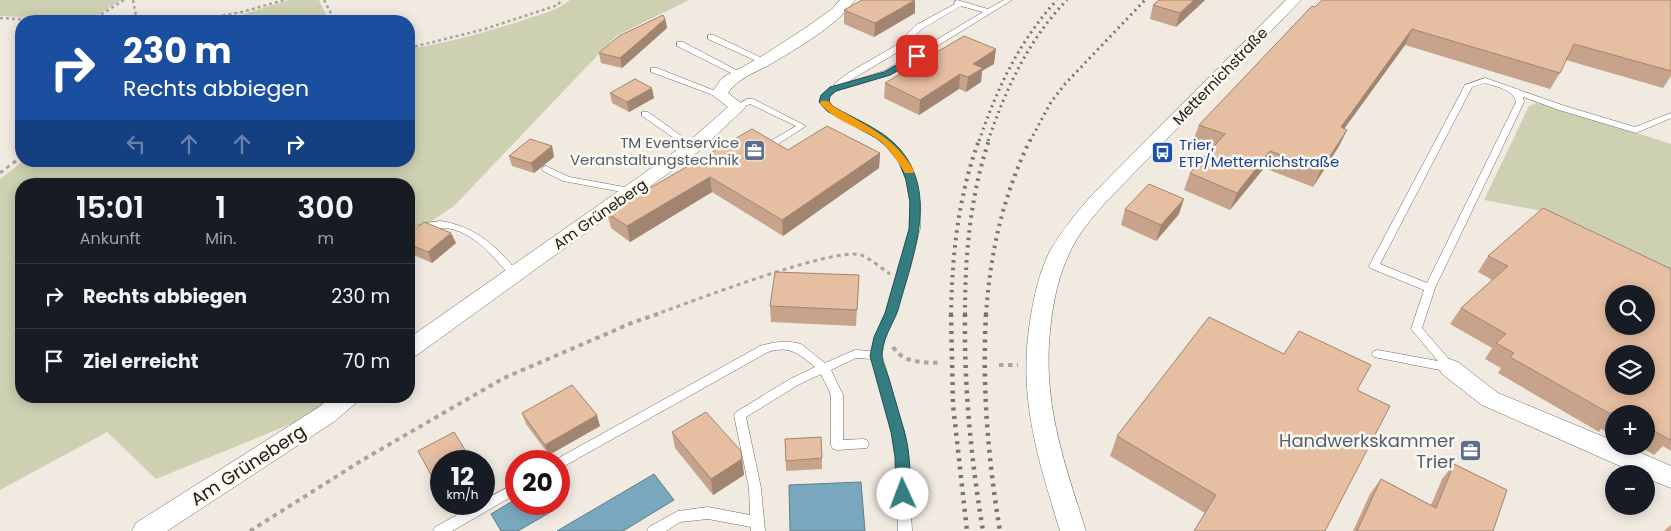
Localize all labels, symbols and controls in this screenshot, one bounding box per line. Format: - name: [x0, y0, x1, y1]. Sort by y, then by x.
- street label: Metternichstraße: [1168, 22, 1272, 130]
- text: 230 m: [123, 26, 231, 75]
- icon: right: [40, 35, 105, 100]
- pin: [896, 35, 938, 77]
- icon: arrive: [903, 42, 931, 70]
- text: Rechts abbiegen: [123, 73, 309, 104]
- icon: left: [122, 130, 150, 158]
- icon: ahead: [175, 130, 203, 158]
- icon: ahead: [228, 130, 256, 158]
- icon: right: [281, 130, 309, 158]
- place label: TM Eventservice Veranstaltungstechnik: [570, 132, 739, 170]
- place label: Trier, ETP/Metternichstraße: [1179, 134, 1339, 172]
- office icon: TM Eventservice Veranstaltungstechnik: [743, 139, 767, 163]
- bus stop icon: Trier, ETP/Metternichstraße: [1151, 141, 1175, 165]
- street label: Am Grüneberg: [549, 174, 651, 254]
- text: 15:01: [76, 186, 144, 229]
- text: 1: [215, 186, 226, 229]
- text: 300: [297, 186, 354, 229]
- text: Ankunft: [80, 227, 140, 250]
- text: Min.: [205, 227, 236, 250]
- text: m: [317, 227, 334, 250]
- icon: right: [40, 282, 68, 310]
- text: Rechts abbiegen: [83, 283, 247, 310]
- text: 230 m: [331, 283, 390, 310]
- map controls: [1605, 285, 1655, 515]
- button: search: [1605, 285, 1655, 335]
- button: layers: [1605, 345, 1655, 395]
- icon: arrive: [40, 347, 68, 375]
- text: Ziel erreicht: [83, 348, 199, 375]
- text: 70 m: [343, 348, 390, 375]
- button: +: [1605, 405, 1655, 455]
- street label: Am Grüneberg: [186, 418, 310, 512]
- place label: Handwerkskammer Trier: [1279, 428, 1455, 474]
- office icon: Handwerkskammer Trier: [1459, 438, 1483, 462]
- speed limit sign: 20: [505, 450, 570, 515]
- text: 12: [451, 459, 474, 494]
- button: −: [1605, 465, 1655, 515]
- position arrow: [876, 467, 928, 519]
- text: km/h: [447, 486, 478, 503]

